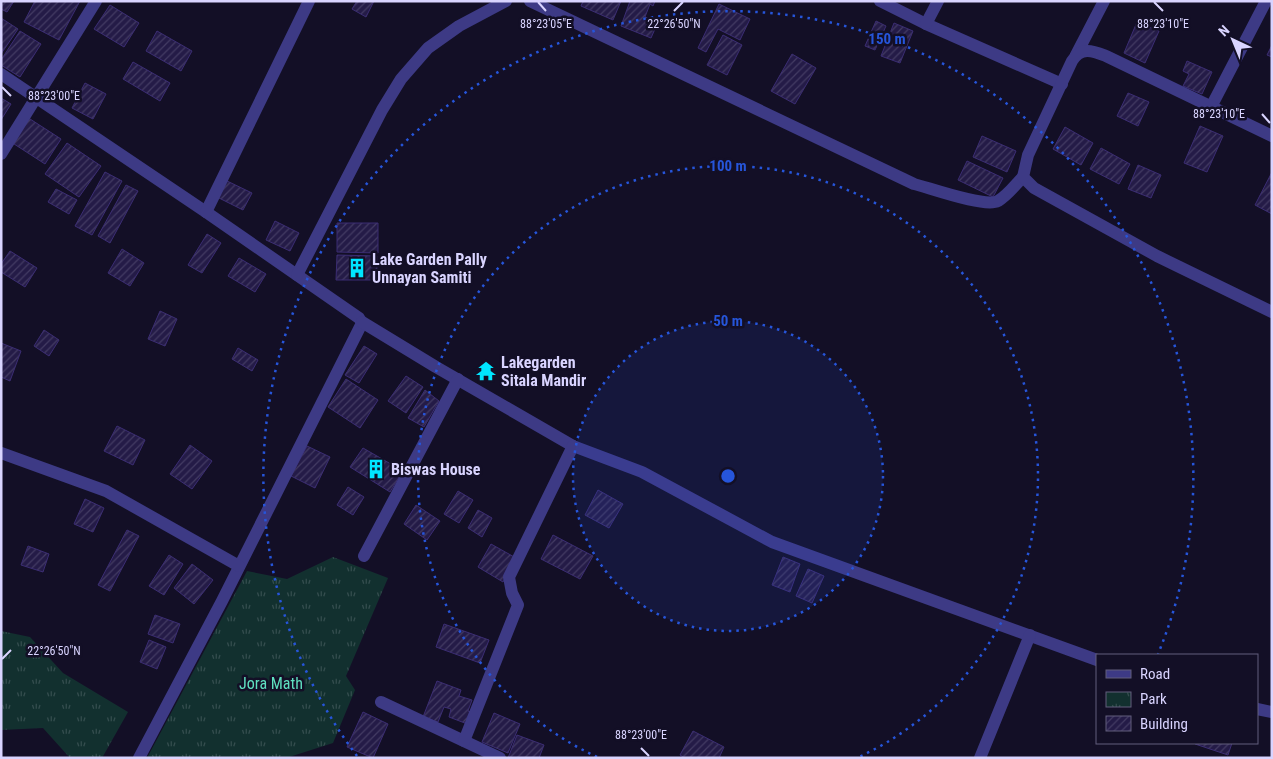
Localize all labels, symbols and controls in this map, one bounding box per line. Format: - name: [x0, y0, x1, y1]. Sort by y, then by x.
- north arrow: [1208, 15, 1258, 65]
- text: 88°23'05"E: [520, 17, 572, 31]
- text: 22°26'50"N: [647, 17, 701, 31]
- text: 88°23'10"E: [1137, 17, 1189, 31]
- text: N: [1215, 22, 1233, 39]
- text: 150 m: [868, 30, 906, 48]
- text: 88°23'00"E: [28, 89, 80, 103]
- text: 88°23'10"E: [1193, 107, 1245, 121]
- text: 100 m: [709, 157, 747, 175]
- place label: Lake Garden Pally Unnayan Samiti: [372, 250, 487, 287]
- building icon: Lake Garden Pally Unnayan Samiti: [346, 257, 368, 279]
- text: 50 m: [713, 312, 743, 330]
- place label: Lakegarden Sitala Mandir: [501, 353, 586, 390]
- temple icon: Lakegarden Sitala Mandir: [475, 360, 497, 382]
- building icon: Biswas House: [365, 458, 387, 480]
- place label: Biswas House: [391, 460, 481, 479]
- centre of rings: [719, 467, 737, 485]
- text: 22°26'50"N: [27, 644, 81, 658]
- legend: [1096, 654, 1258, 744]
- text: Road: [1140, 665, 1170, 683]
- park label: Jora Math: [239, 674, 303, 693]
- text: Park: [1140, 690, 1167, 708]
- text: Building: [1140, 715, 1188, 733]
- text: 88°23'00"E: [615, 728, 667, 742]

